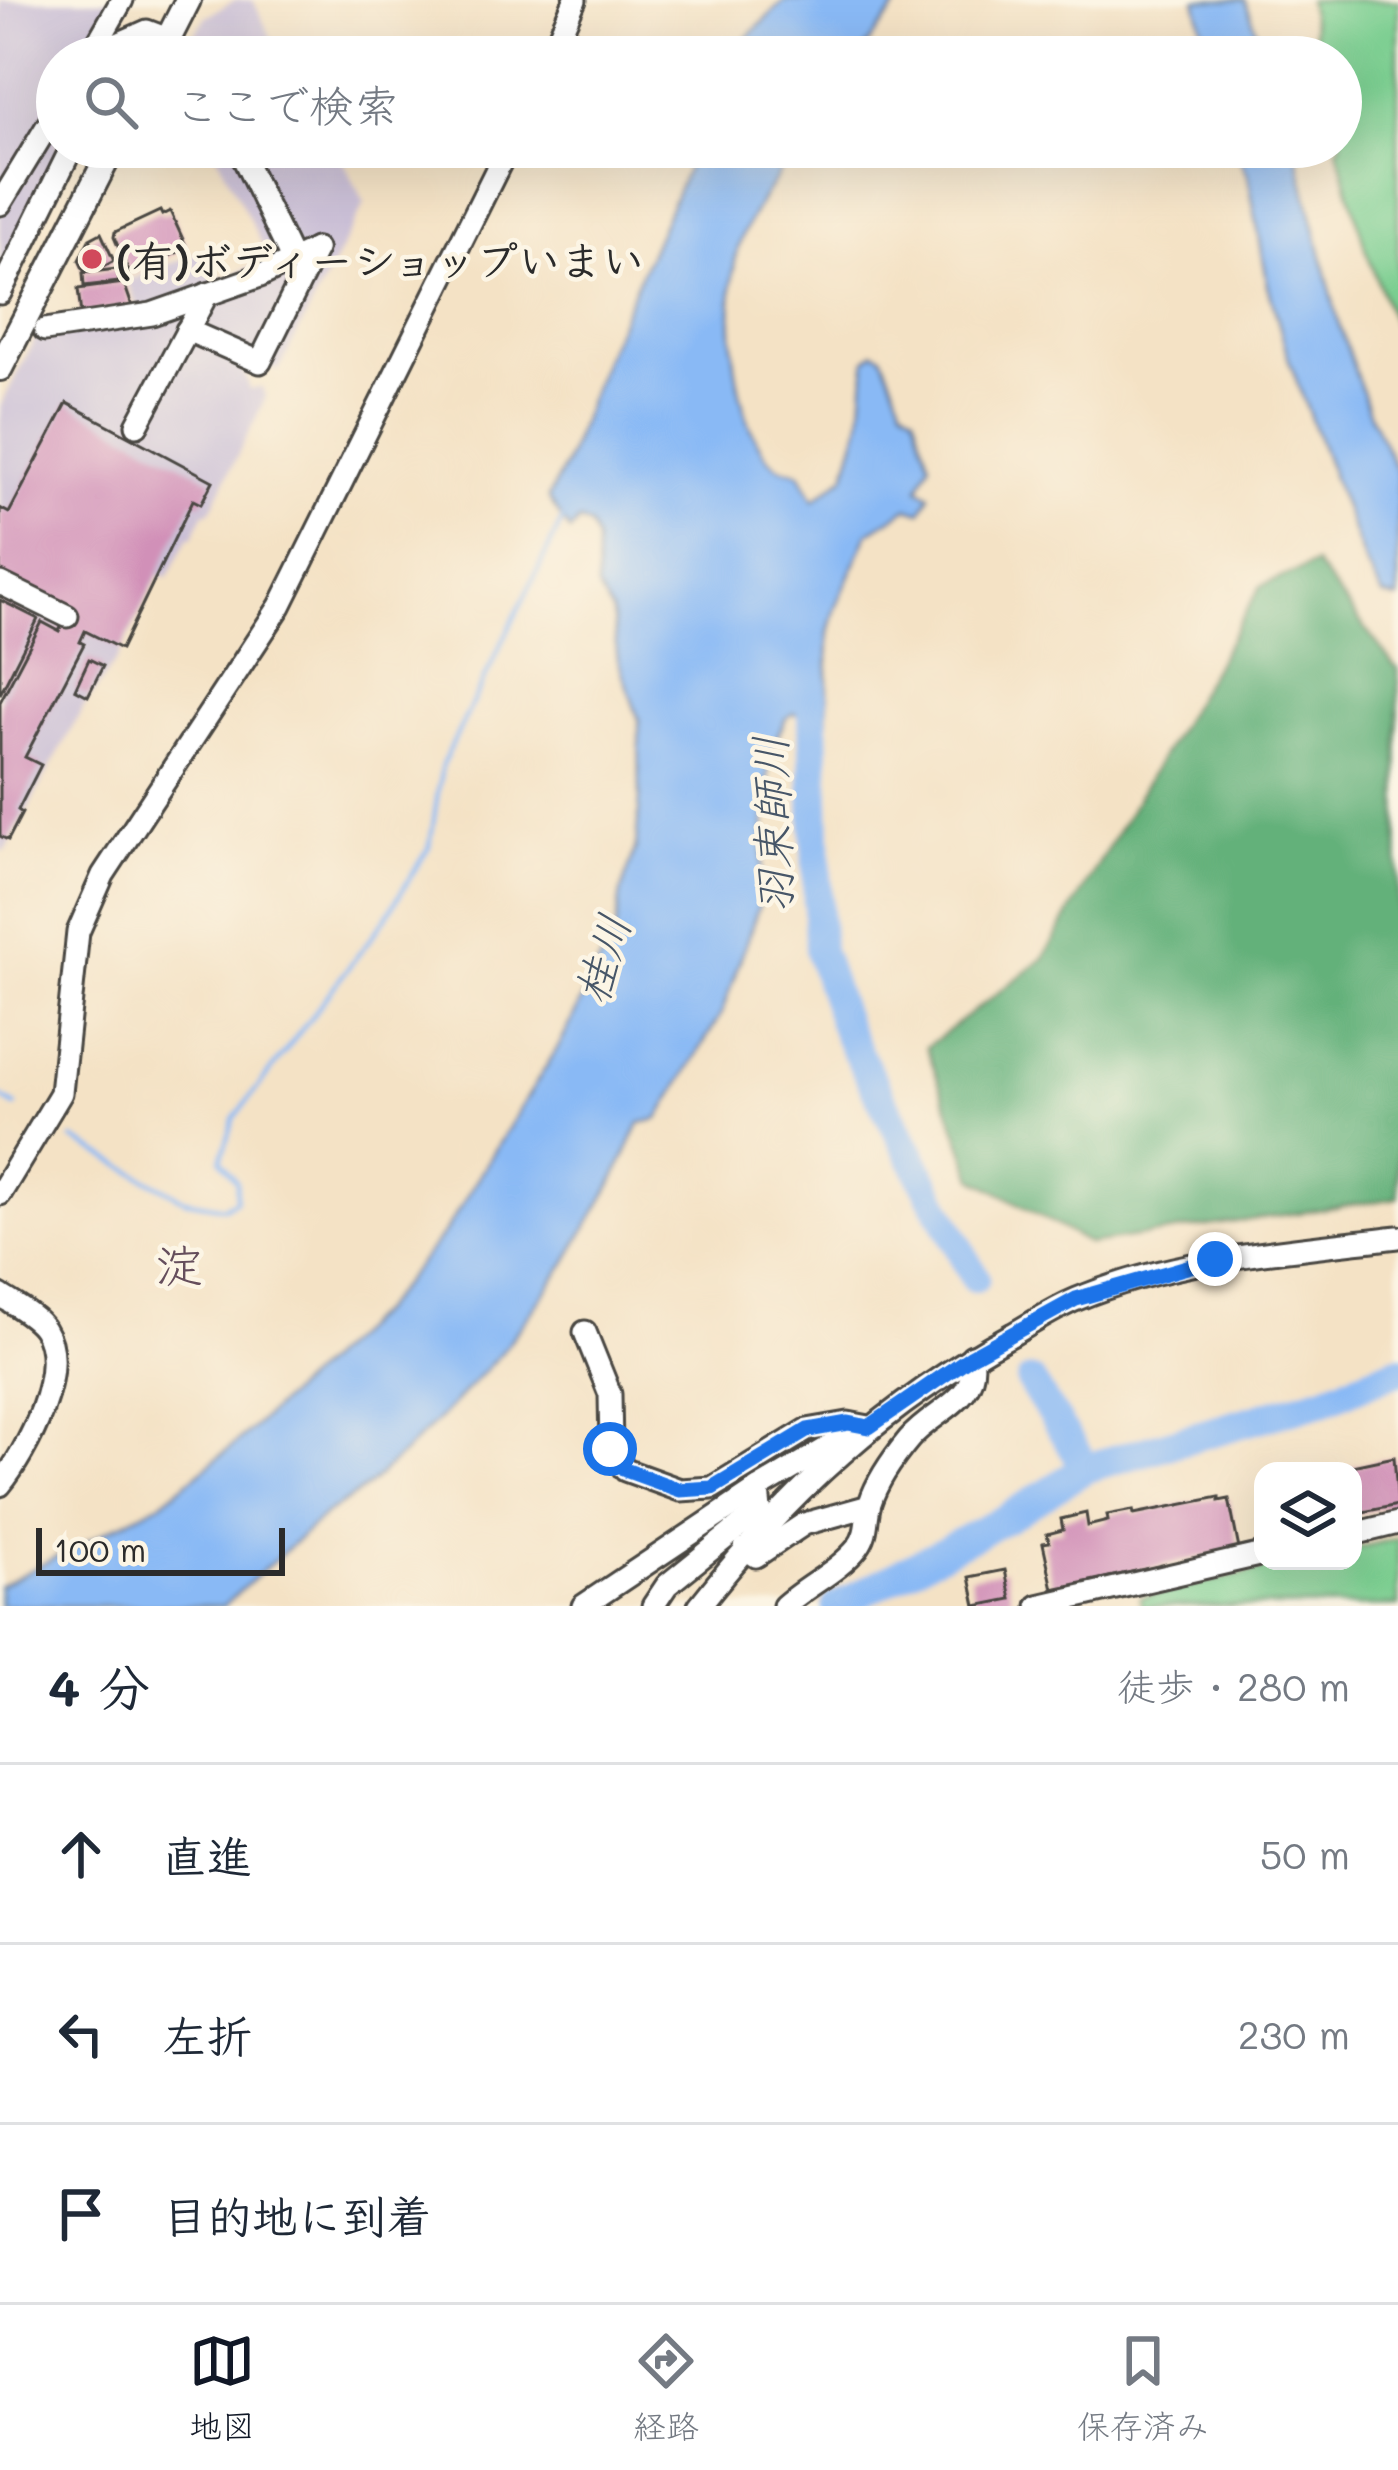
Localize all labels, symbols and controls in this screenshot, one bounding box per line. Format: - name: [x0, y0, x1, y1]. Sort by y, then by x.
- search box: [36, 36, 1362, 168]
- icon: search: [78, 69, 144, 135]
- text: ここで検索: [174, 75, 399, 133]
- place label: (有)ボディーショップいまい: [116, 232, 644, 287]
- marker: (有)ボディーショップいまい: [79, 246, 105, 272]
- water label: 羽束師川: [739, 734, 803, 916]
- water label: 桂川: [560, 906, 642, 1010]
- route end: [1188, 1232, 1242, 1286]
- district label: 淀: [155, 1233, 203, 1295]
- route start: [583, 1422, 637, 1476]
- map controls: [1254, 1462, 1362, 1570]
- button: layers: [1254, 1462, 1362, 1570]
- scale bar: [36, 1522, 285, 1575]
- text: 100 m: [54, 1527, 146, 1570]
- text: 4 分: [48, 1652, 150, 1719]
- text: 徒歩 · 280 m: [1117, 1660, 1350, 1711]
- icon: ahead: [48, 1821, 114, 1887]
- text: 直進: [162, 1826, 252, 1884]
- text: 50 m: [1260, 1828, 1350, 1879]
- icon: left: [48, 2001, 114, 2067]
- text: 左折: [162, 2006, 252, 2064]
- text: 230 m: [1238, 2008, 1350, 2059]
- icon: arrive: [48, 2181, 114, 2247]
- text: 目的地に到着: [162, 2186, 432, 2244]
- tab: 地図: [189, 2328, 255, 2448]
- tab: 経路: [633, 2328, 699, 2448]
- tab: 保存済み: [1077, 2328, 1209, 2448]

